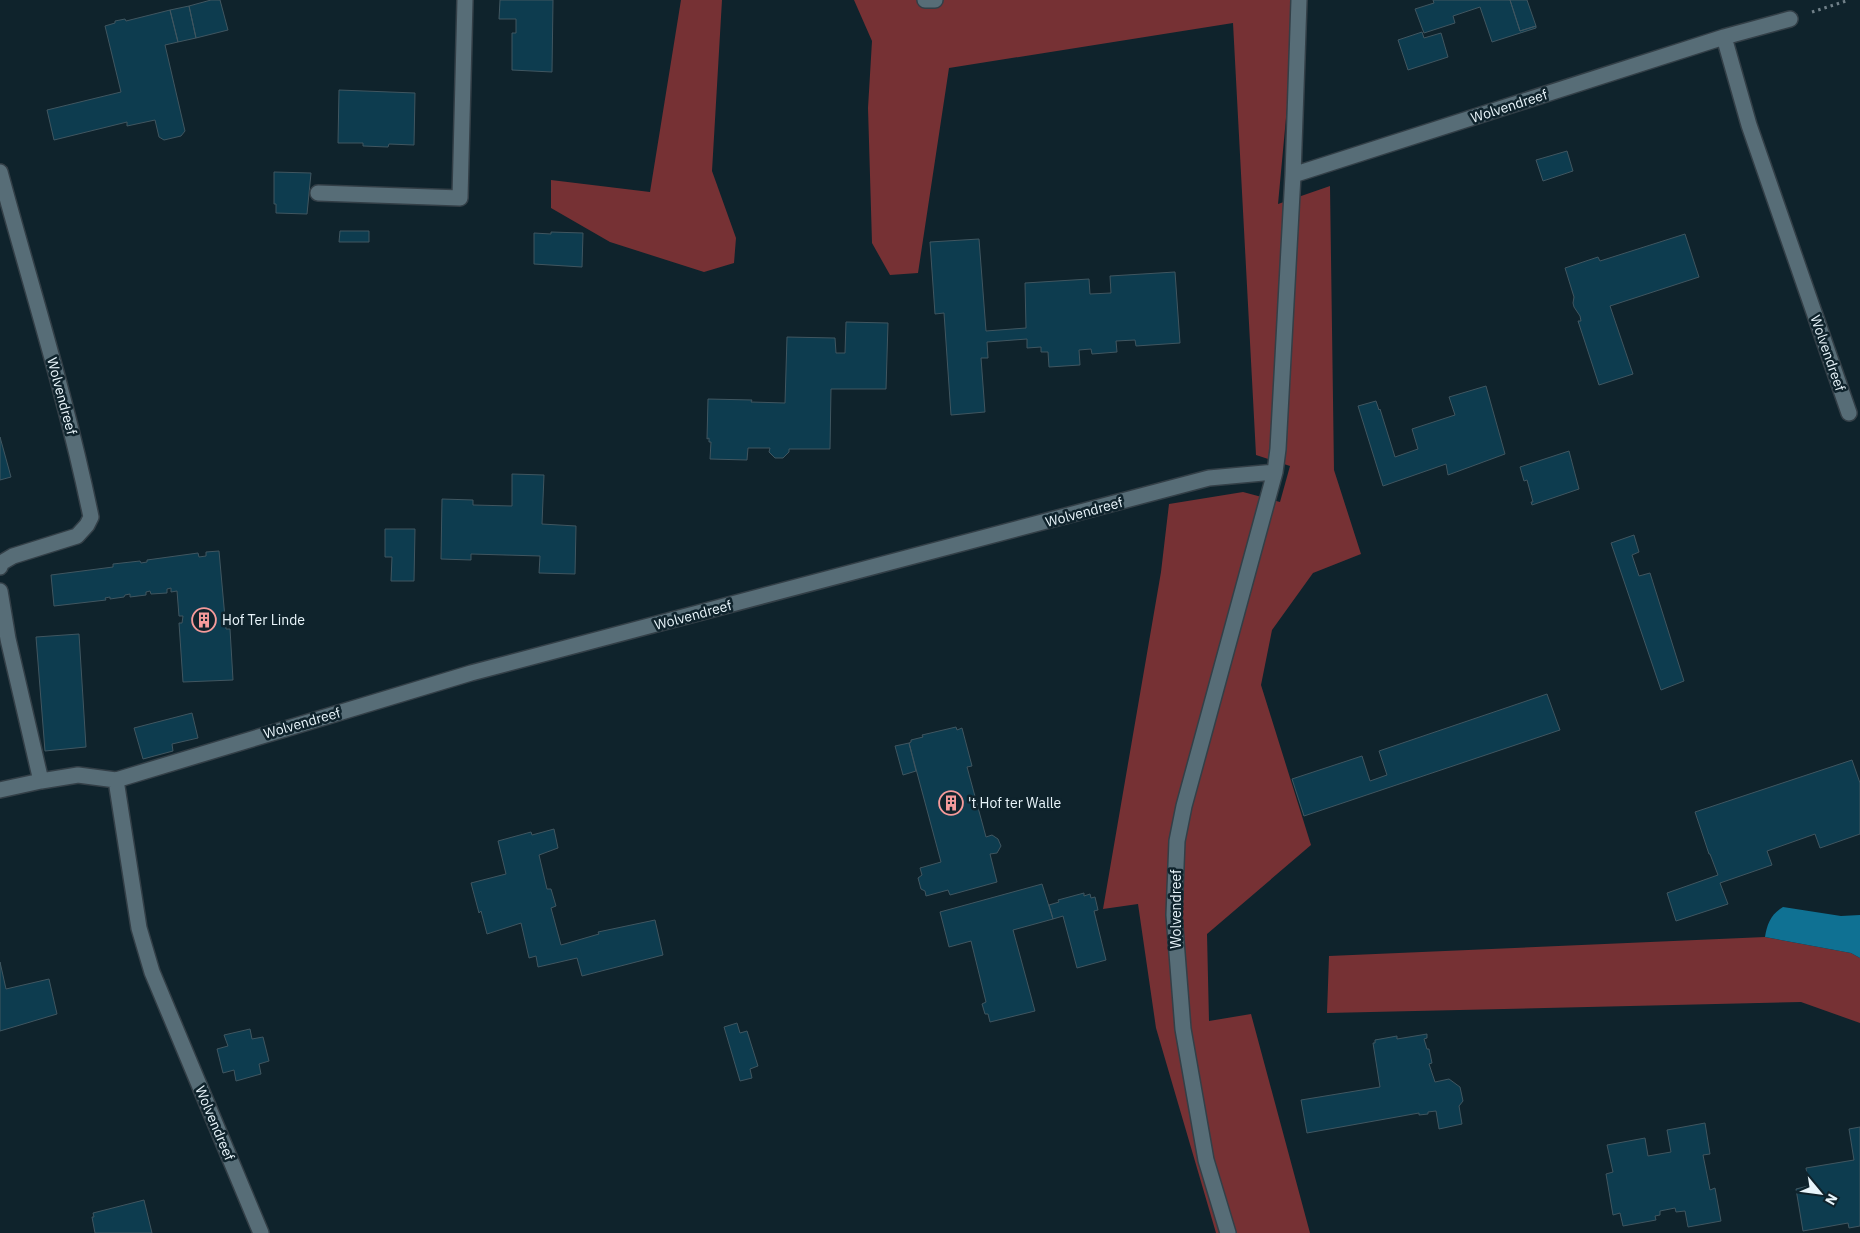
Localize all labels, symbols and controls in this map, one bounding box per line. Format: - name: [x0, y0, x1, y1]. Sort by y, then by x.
- street label: Wolvendreef: [1469, 85, 1550, 127]
- street label: Wolvendreef: [1807, 313, 1850, 394]
- street label: Wolvendreef: [43, 355, 81, 437]
- street label: Wolvendreef: [1043, 493, 1125, 531]
- street label: Wolvendreef: [652, 596, 734, 634]
- building icon: Hof Ter Linde: [191, 607, 217, 633]
- place label: Hof Ter Linde: [222, 611, 305, 629]
- street label: Wolvendreef: [261, 703, 343, 743]
- building icon: 't Hof ter Walle: [938, 790, 964, 816]
- place label: 't Hof ter Walle: [968, 794, 1061, 812]
- street label: Wolvendreef: [1167, 869, 1185, 949]
- street label: Wolvendreef: [191, 1083, 239, 1163]
- north arrow: [1795, 1168, 1845, 1218]
- text: N: [1821, 1191, 1842, 1208]

